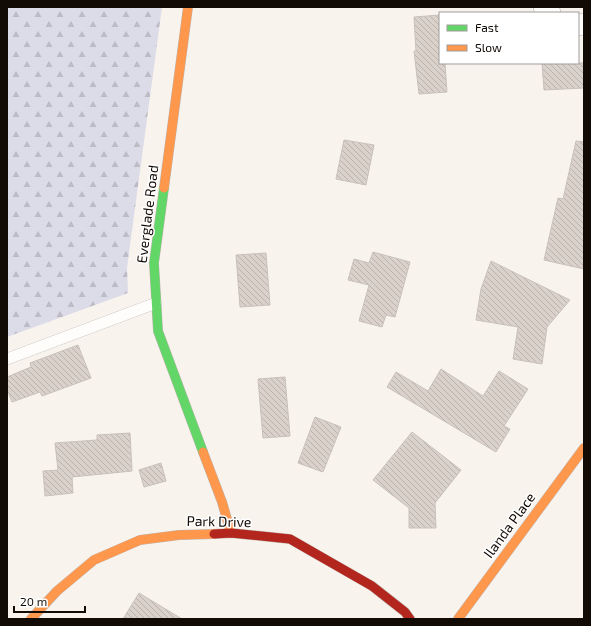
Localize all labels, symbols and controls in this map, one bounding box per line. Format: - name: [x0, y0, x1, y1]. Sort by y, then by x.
- legend: [439, 12, 579, 64]
- text: Fast: [475, 20, 499, 34]
- text: Slow: [475, 40, 502, 54]
- street label: Everglade Road: [133, 164, 161, 264]
- street label: Ilanda Place: [480, 489, 538, 561]
- street label: Park Drive: [186, 512, 252, 530]
- scale bar: [14, 588, 85, 614]
- text: 20 m: [20, 594, 47, 608]

